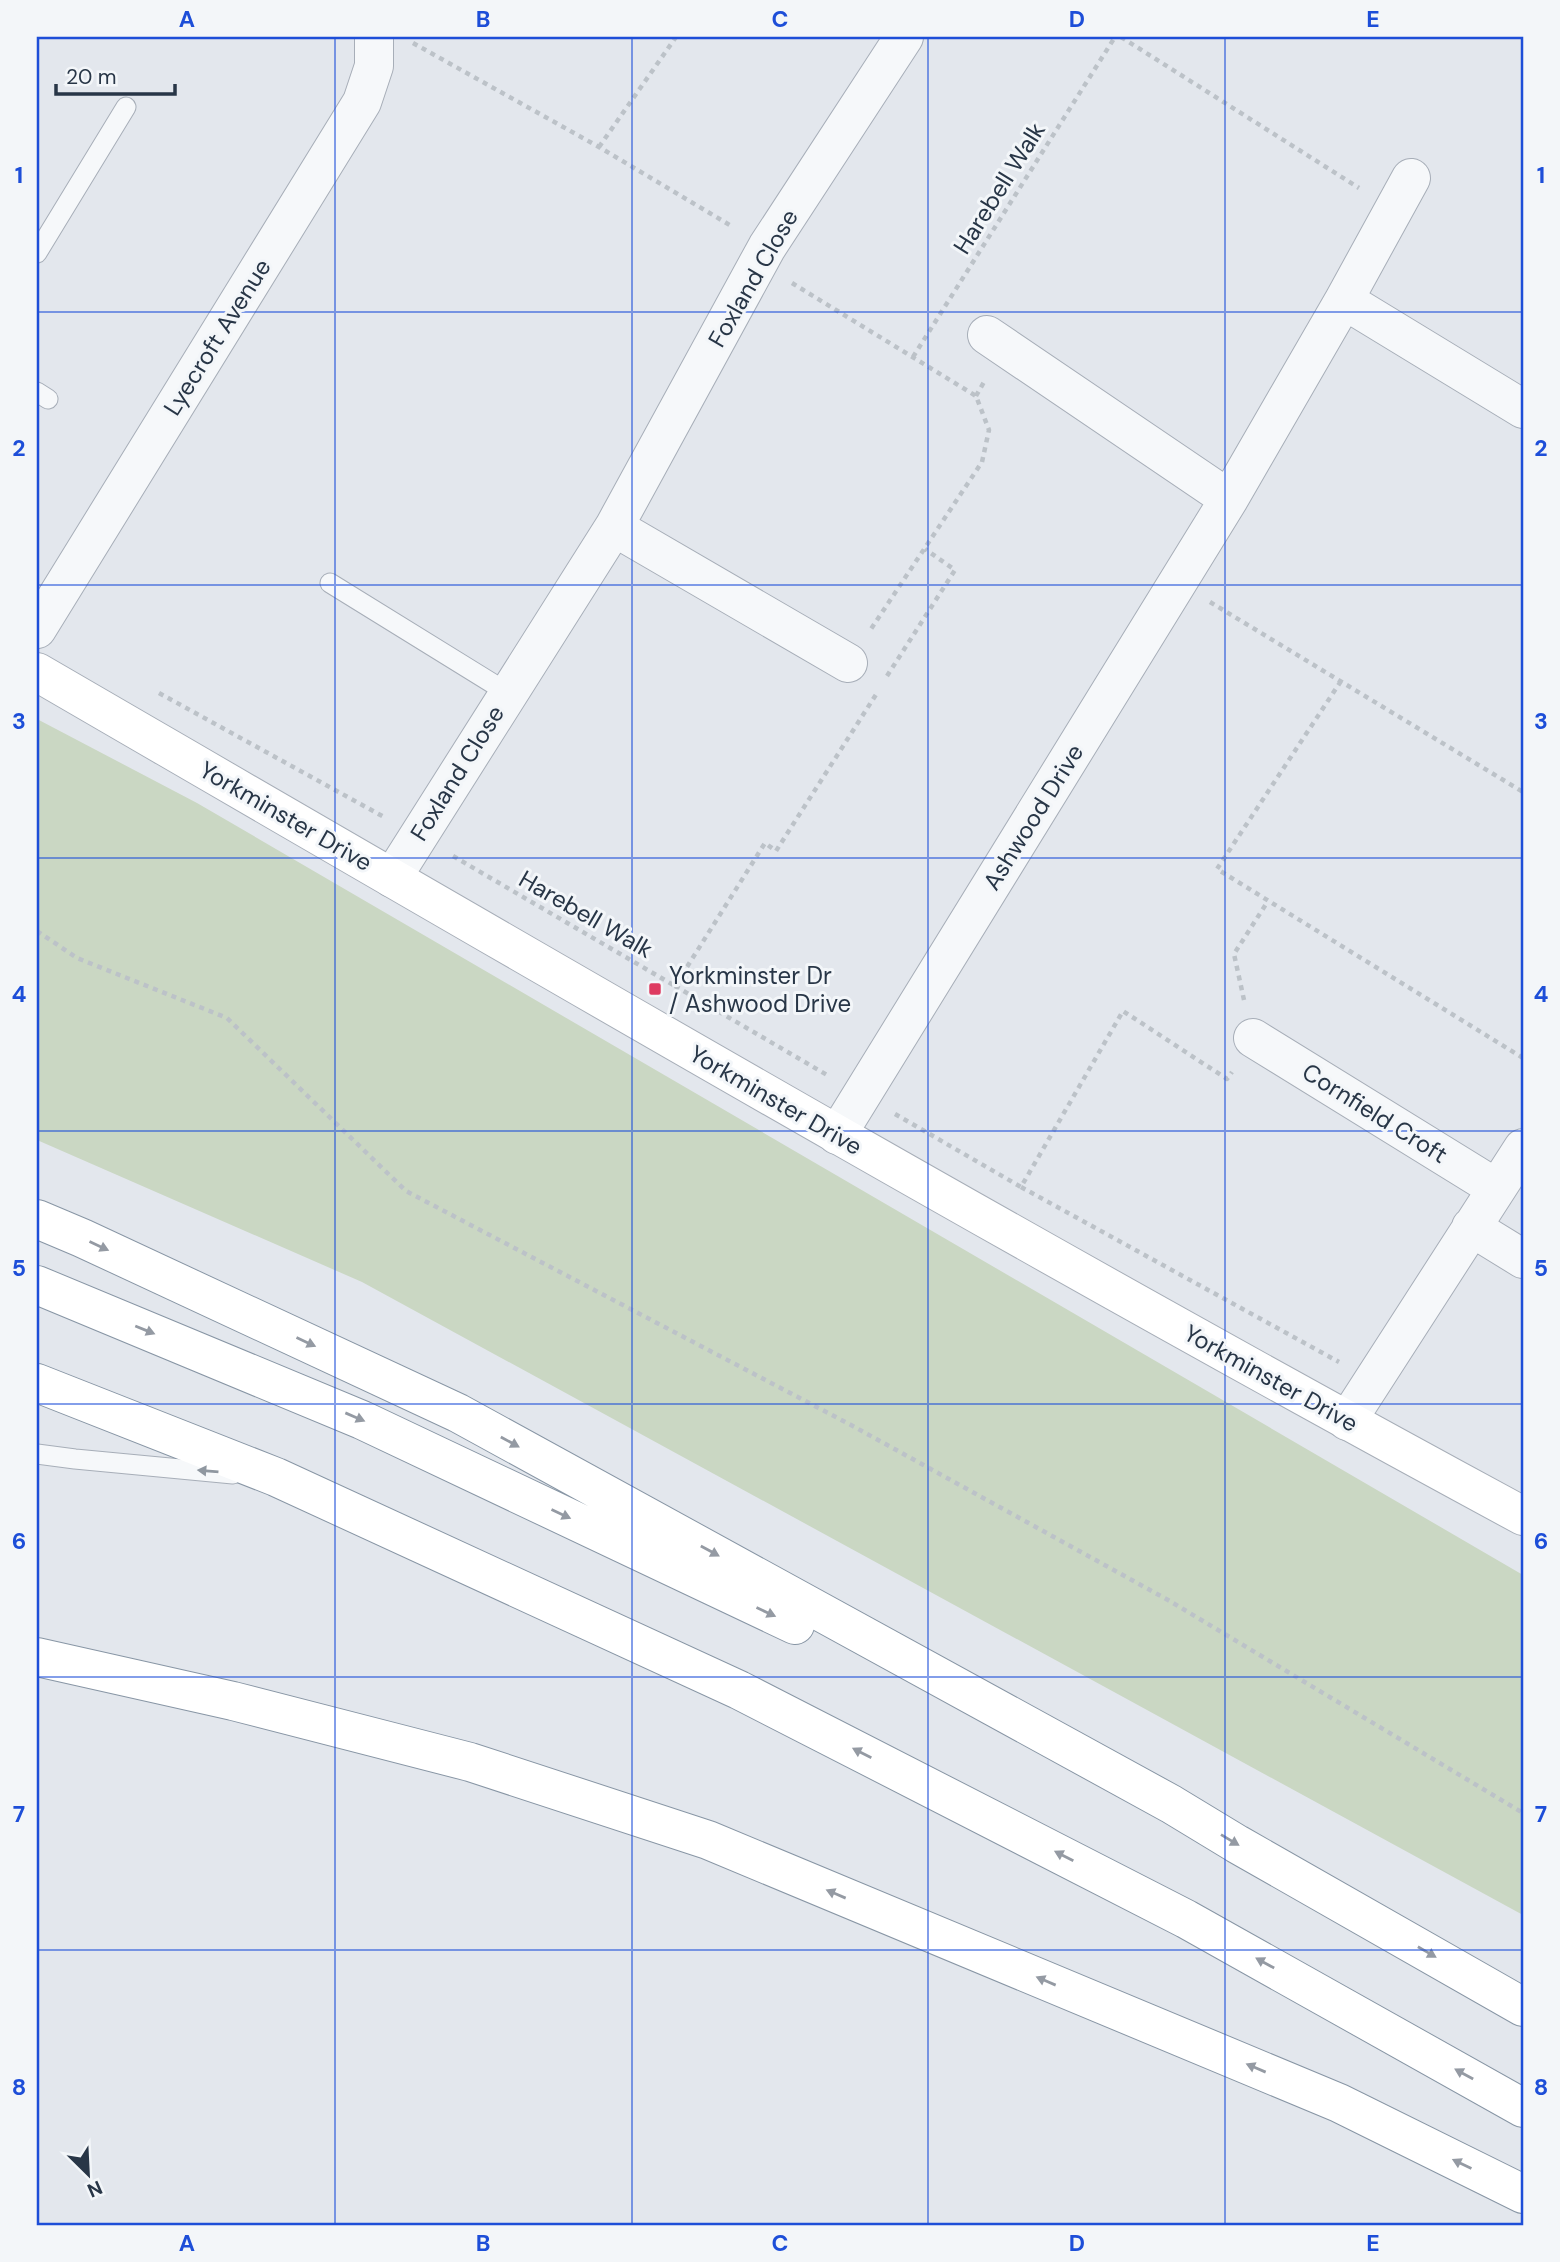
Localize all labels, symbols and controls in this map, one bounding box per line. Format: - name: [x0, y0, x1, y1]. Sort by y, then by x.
- text: A: [179, 4, 195, 34]
- text: B: [476, 4, 490, 34]
- text: C: [772, 4, 788, 34]
- text: D: [1069, 4, 1085, 34]
- text: E: [1366, 4, 1380, 34]
- scale bar: [56, 52, 175, 96]
- text: 20 m: [66, 63, 117, 91]
- street label: Harebell Walk: [946, 116, 1052, 260]
- text: 1: [15, 160, 23, 190]
- text: 1: [1537, 160, 1545, 190]
- street label: Foxland Close: [701, 204, 805, 352]
- street label: Lyecroft Avenue: [156, 253, 278, 421]
- text: 2: [12, 433, 26, 463]
- text: 2: [1534, 433, 1548, 463]
- street label: Foxland Close: [403, 699, 511, 847]
- text: 3: [12, 706, 26, 736]
- text: 3: [1534, 706, 1548, 736]
- street label: Ashwood Drive: [976, 738, 1090, 896]
- street label: Yorkminster Drive: [194, 754, 378, 878]
- street label: Harebell Walk: [513, 863, 659, 965]
- place label: Yorkminster Dr / Ashwood Drive: [669, 960, 851, 1019]
- text: 4: [12, 979, 27, 1009]
- text: 4: [1534, 979, 1549, 1009]
- marker: Yorkminster Dr / Ashwood Drive: [647, 981, 663, 997]
- street label: Yorkminster Drive: [684, 1038, 868, 1162]
- street label: Cornfield Croft: [1297, 1056, 1453, 1170]
- one-way arrow: [89, 1241, 110, 1252]
- text: 5: [12, 1253, 26, 1283]
- text: 5: [1534, 1253, 1548, 1283]
- street label: Yorkminster Drive: [1179, 1317, 1363, 1439]
- one-way arrow: [135, 1324, 155, 1336]
- one-way arrow: [296, 1337, 316, 1348]
- one-way arrow: [345, 1412, 366, 1423]
- one-way arrow: [500, 1436, 520, 1448]
- one-way arrow: [197, 1465, 219, 1476]
- one-way arrow: [551, 1508, 571, 1520]
- text: 6: [12, 1526, 26, 1556]
- text: 6: [1534, 1526, 1548, 1556]
- one-way arrow: [700, 1545, 719, 1557]
- one-way arrow: [756, 1607, 777, 1618]
- one-way arrow: [852, 1747, 872, 1758]
- text: 7: [13, 1799, 25, 1829]
- text: 7: [1535, 1799, 1547, 1829]
- one-way arrow: [1220, 1833, 1239, 1846]
- one-way arrow: [1054, 1851, 1074, 1863]
- one-way arrow: [825, 1888, 846, 1899]
- one-way arrow: [1418, 1946, 1437, 1959]
- one-way arrow: [1256, 1957, 1275, 1969]
- one-way arrow: [1036, 1975, 1056, 1987]
- one-way arrow: [1245, 2063, 1266, 2074]
- one-way arrow: [1454, 2068, 1473, 2080]
- text: 8: [12, 2072, 26, 2102]
- text: 8: [1534, 2072, 1548, 2102]
- north arrow: [52, 2140, 122, 2210]
- one-way arrow: [1452, 2159, 1472, 2170]
- text: N: [83, 2175, 106, 2203]
- text: A: [179, 2228, 195, 2258]
- text: B: [476, 2228, 490, 2258]
- text: C: [772, 2228, 788, 2258]
- text: D: [1069, 2228, 1085, 2258]
- text: E: [1366, 2228, 1380, 2258]

